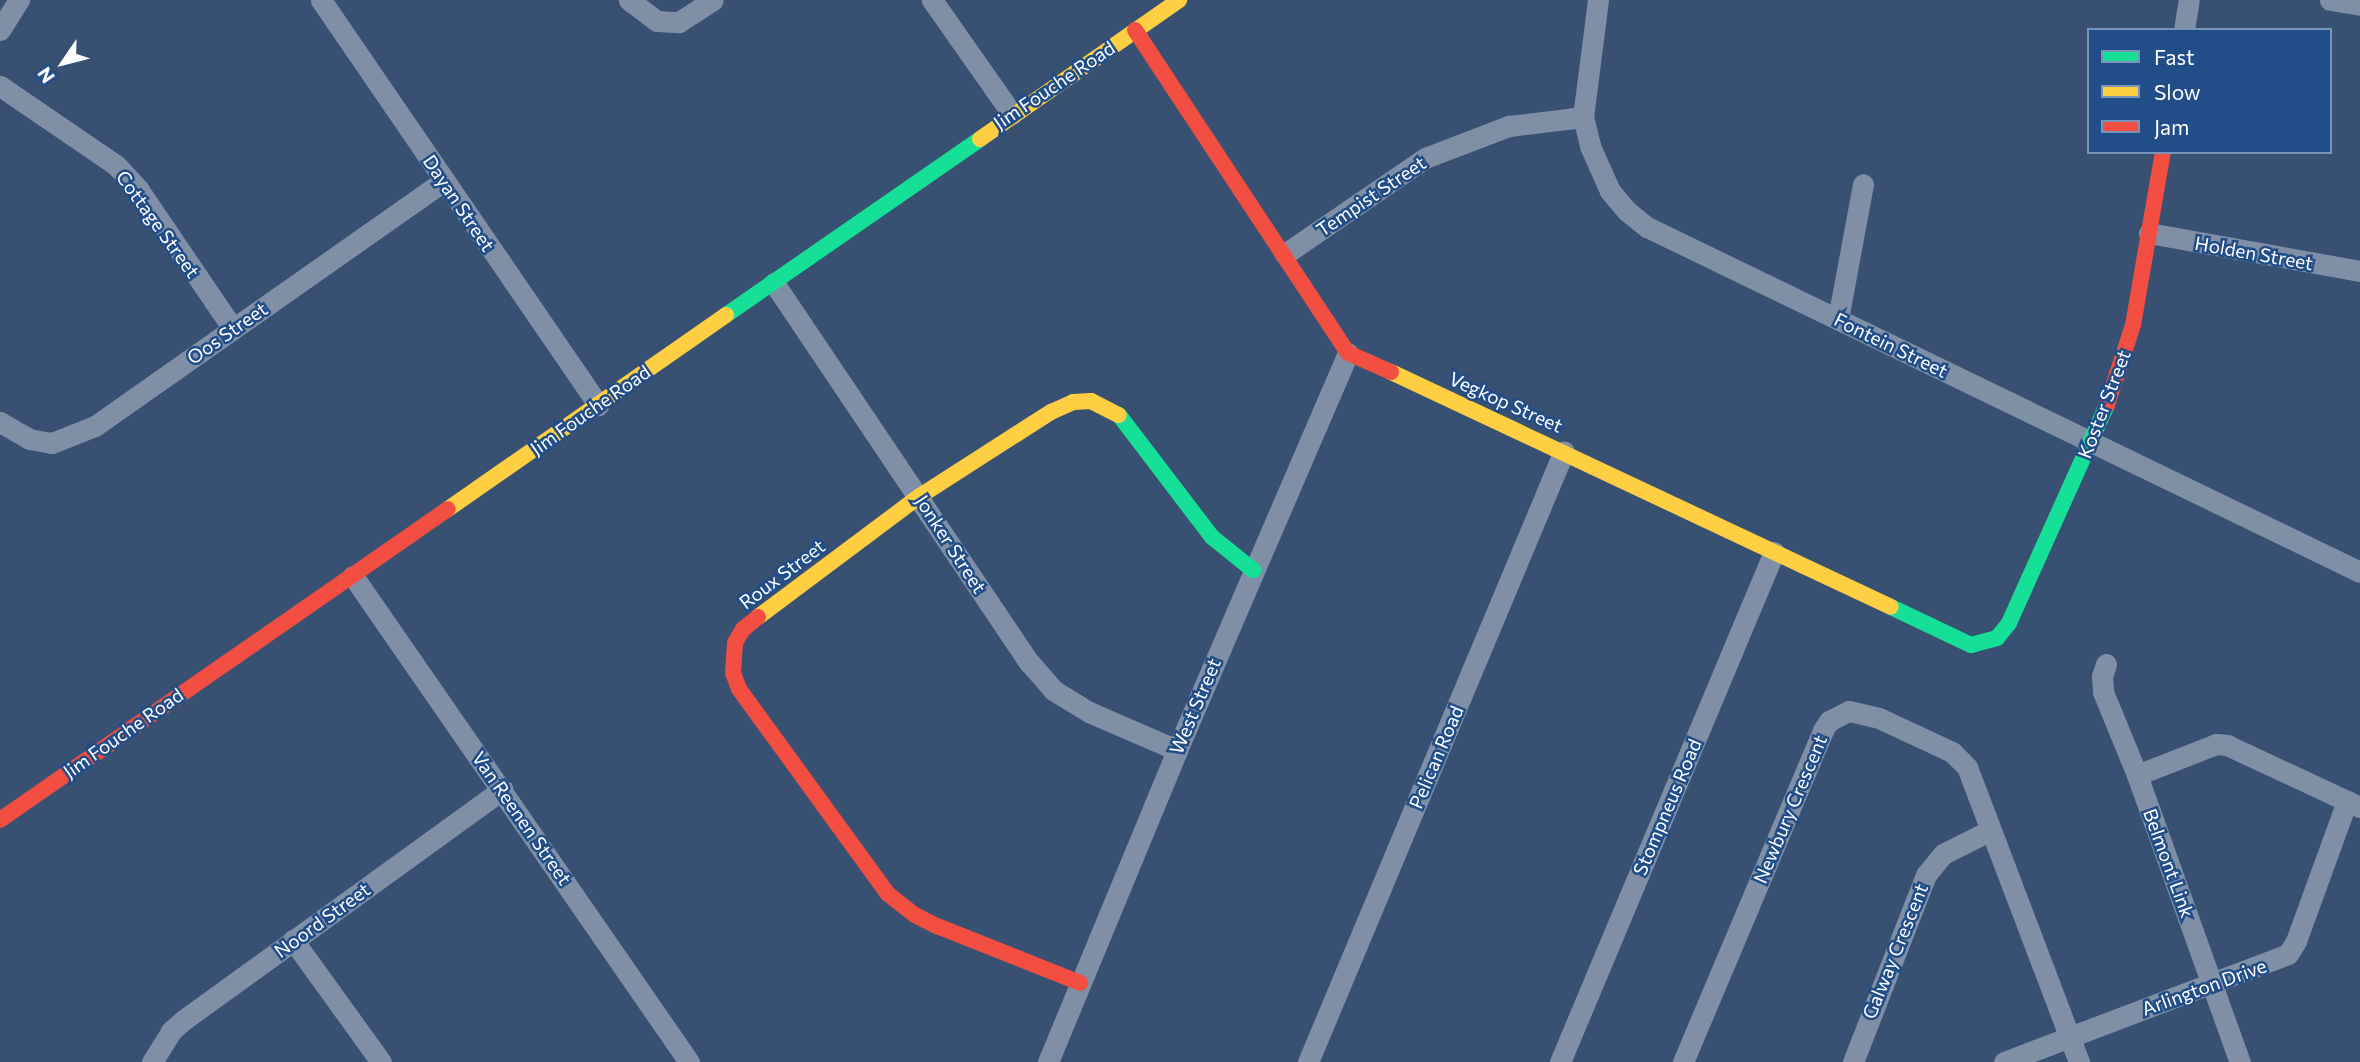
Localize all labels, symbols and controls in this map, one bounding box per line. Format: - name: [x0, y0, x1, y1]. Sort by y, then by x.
- north arrow: [28, 28, 98, 98]
- legend: [2087, 28, 2332, 154]
- street label: Jim Fouche Road: [989, 36, 1119, 134]
- text: Fast: [2154, 44, 2195, 69]
- text: N: [32, 63, 59, 88]
- text: Slow: [2154, 79, 2201, 104]
- text: Jam: [2154, 114, 2189, 139]
- street label: Dayan Street: [418, 150, 500, 256]
- street label: Tempist Street: [1312, 151, 1430, 241]
- street label: Cottage Street: [111, 166, 205, 282]
- street label: Holden Street: [2193, 231, 2315, 275]
- street label: Oos Street: [183, 297, 271, 369]
- street label: Fontein Street: [1830, 308, 1952, 382]
- street label: Koster Street: [2073, 346, 2135, 462]
- street label: Jim Fouche Road: [526, 360, 654, 460]
- street label: Vegkop Street: [1446, 367, 1566, 437]
- street label: Jonker Street: [911, 491, 991, 597]
- street label: Roux Street: [735, 534, 829, 614]
- street label: West Street: [1165, 655, 1225, 757]
- street label: Jim Fouche Road: [59, 683, 187, 783]
- street label: Pelican Road: [1404, 702, 1468, 812]
- street label: Newbury Crescent: [1748, 731, 1832, 887]
- street label: Stompneus Road: [1628, 735, 1706, 879]
- street label: Van Reenen Street: [467, 747, 577, 889]
- street label: Belmont Link: [2139, 805, 2199, 921]
- street label: Noord Street: [270, 878, 374, 962]
- street label: Galway Crescent: [1857, 880, 1933, 1022]
- street label: Arlington Drive: [2139, 954, 2269, 1020]

